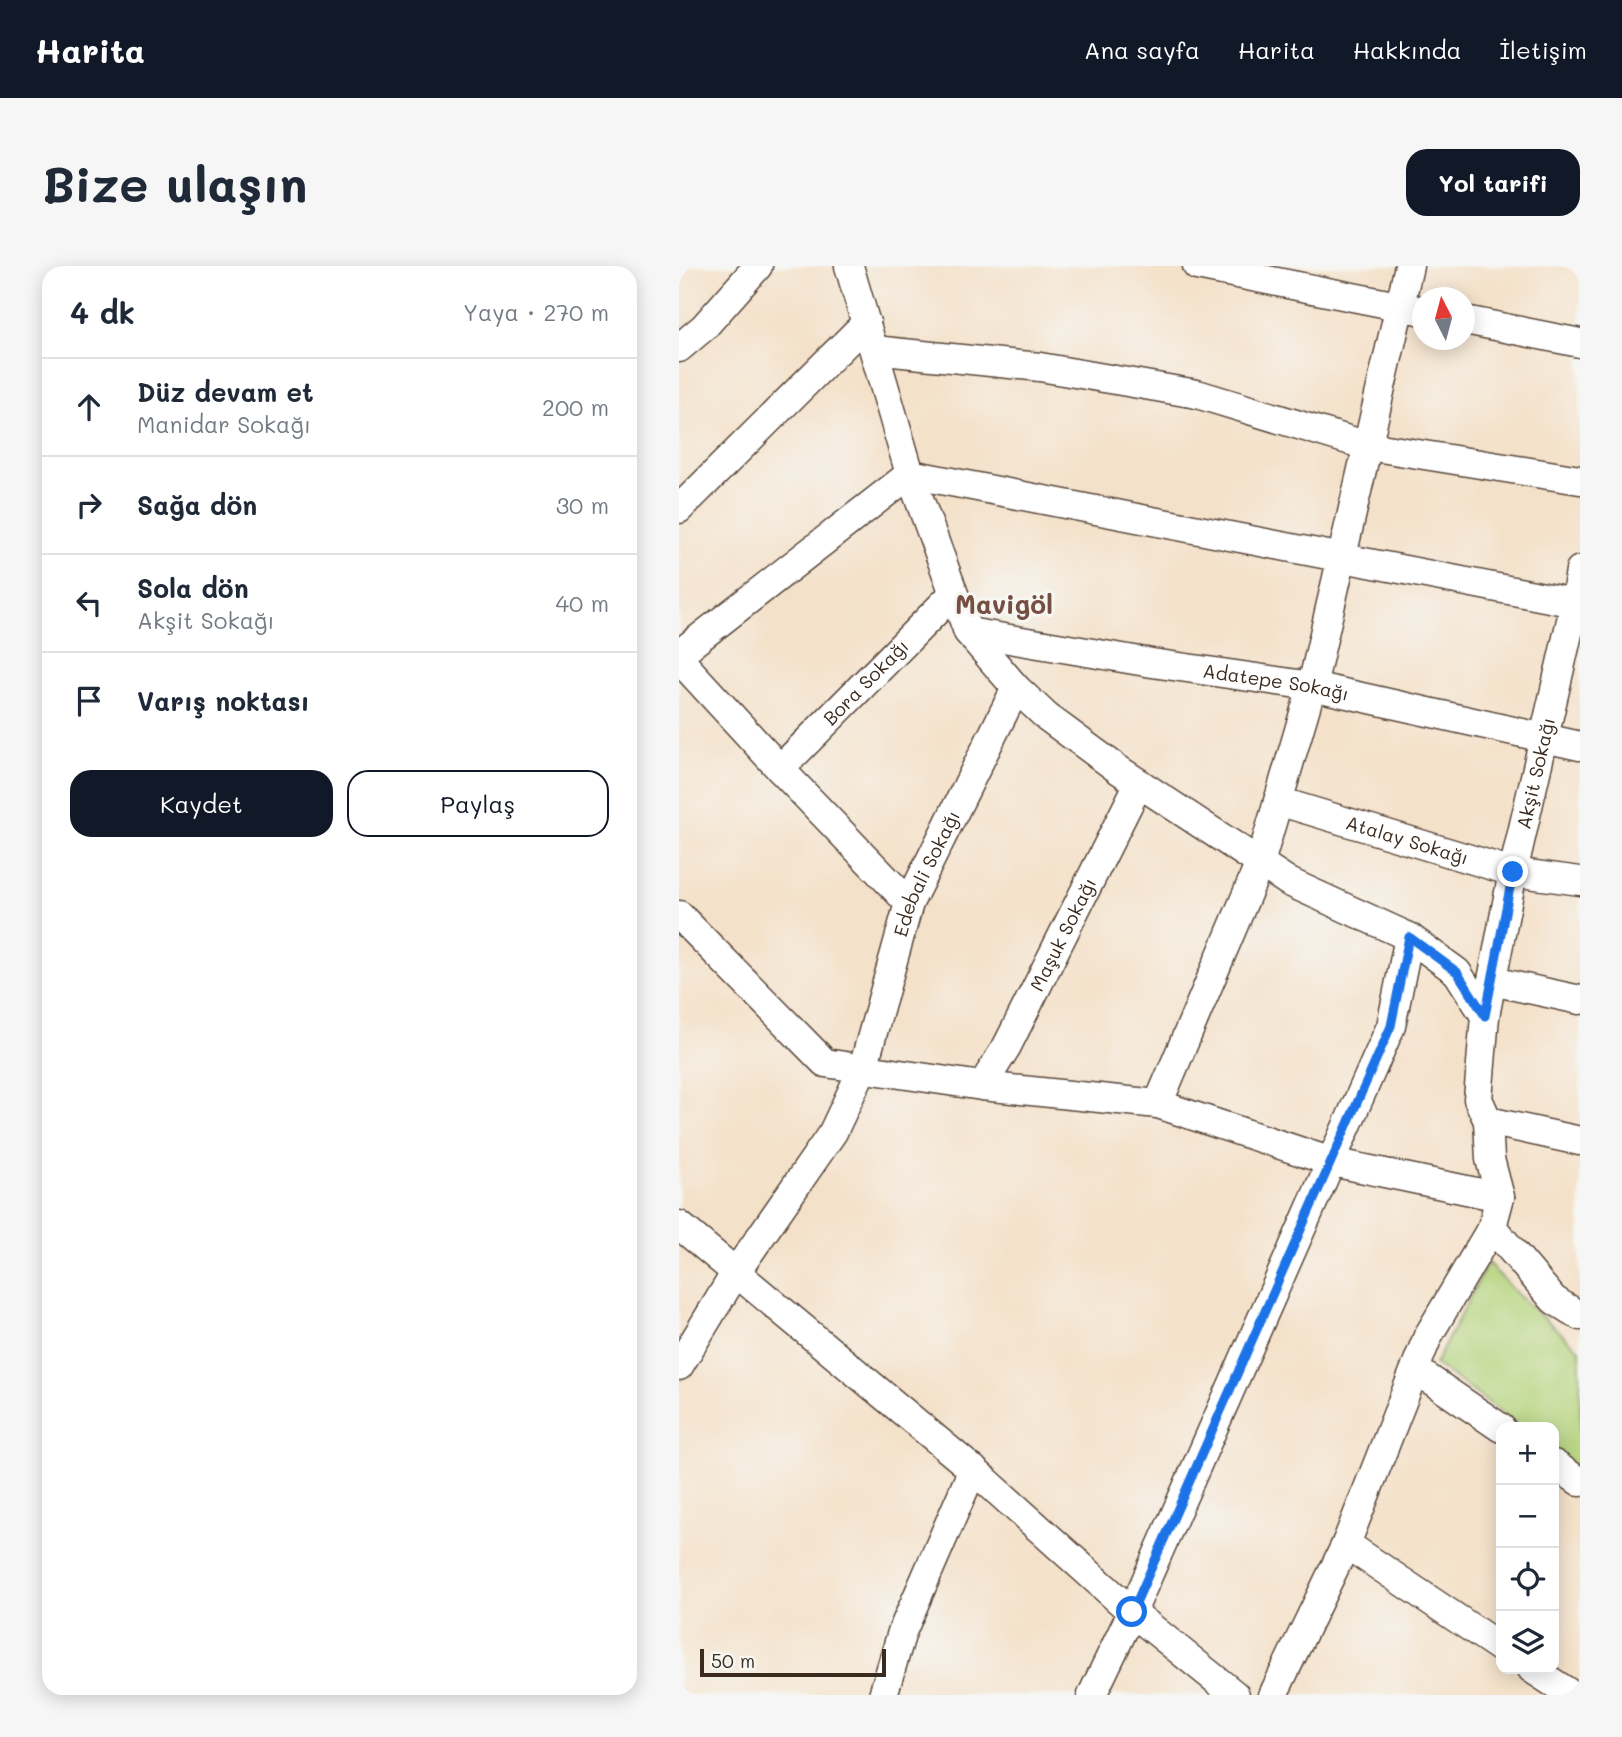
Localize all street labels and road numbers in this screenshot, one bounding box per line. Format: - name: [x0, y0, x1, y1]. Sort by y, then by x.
- street label: Bora Sokağı: [817, 633, 913, 730]
- street label: Adatepe Sokağı: [1201, 657, 1352, 706]
- street label: Akşit Sokağı: [1510, 715, 1560, 831]
- street label: Edebali Sokağı: [887, 806, 965, 939]
- street label: Atalay Sokağı: [1343, 809, 1472, 870]
- street label: Maşuk Sokağı: [1024, 873, 1101, 995]

